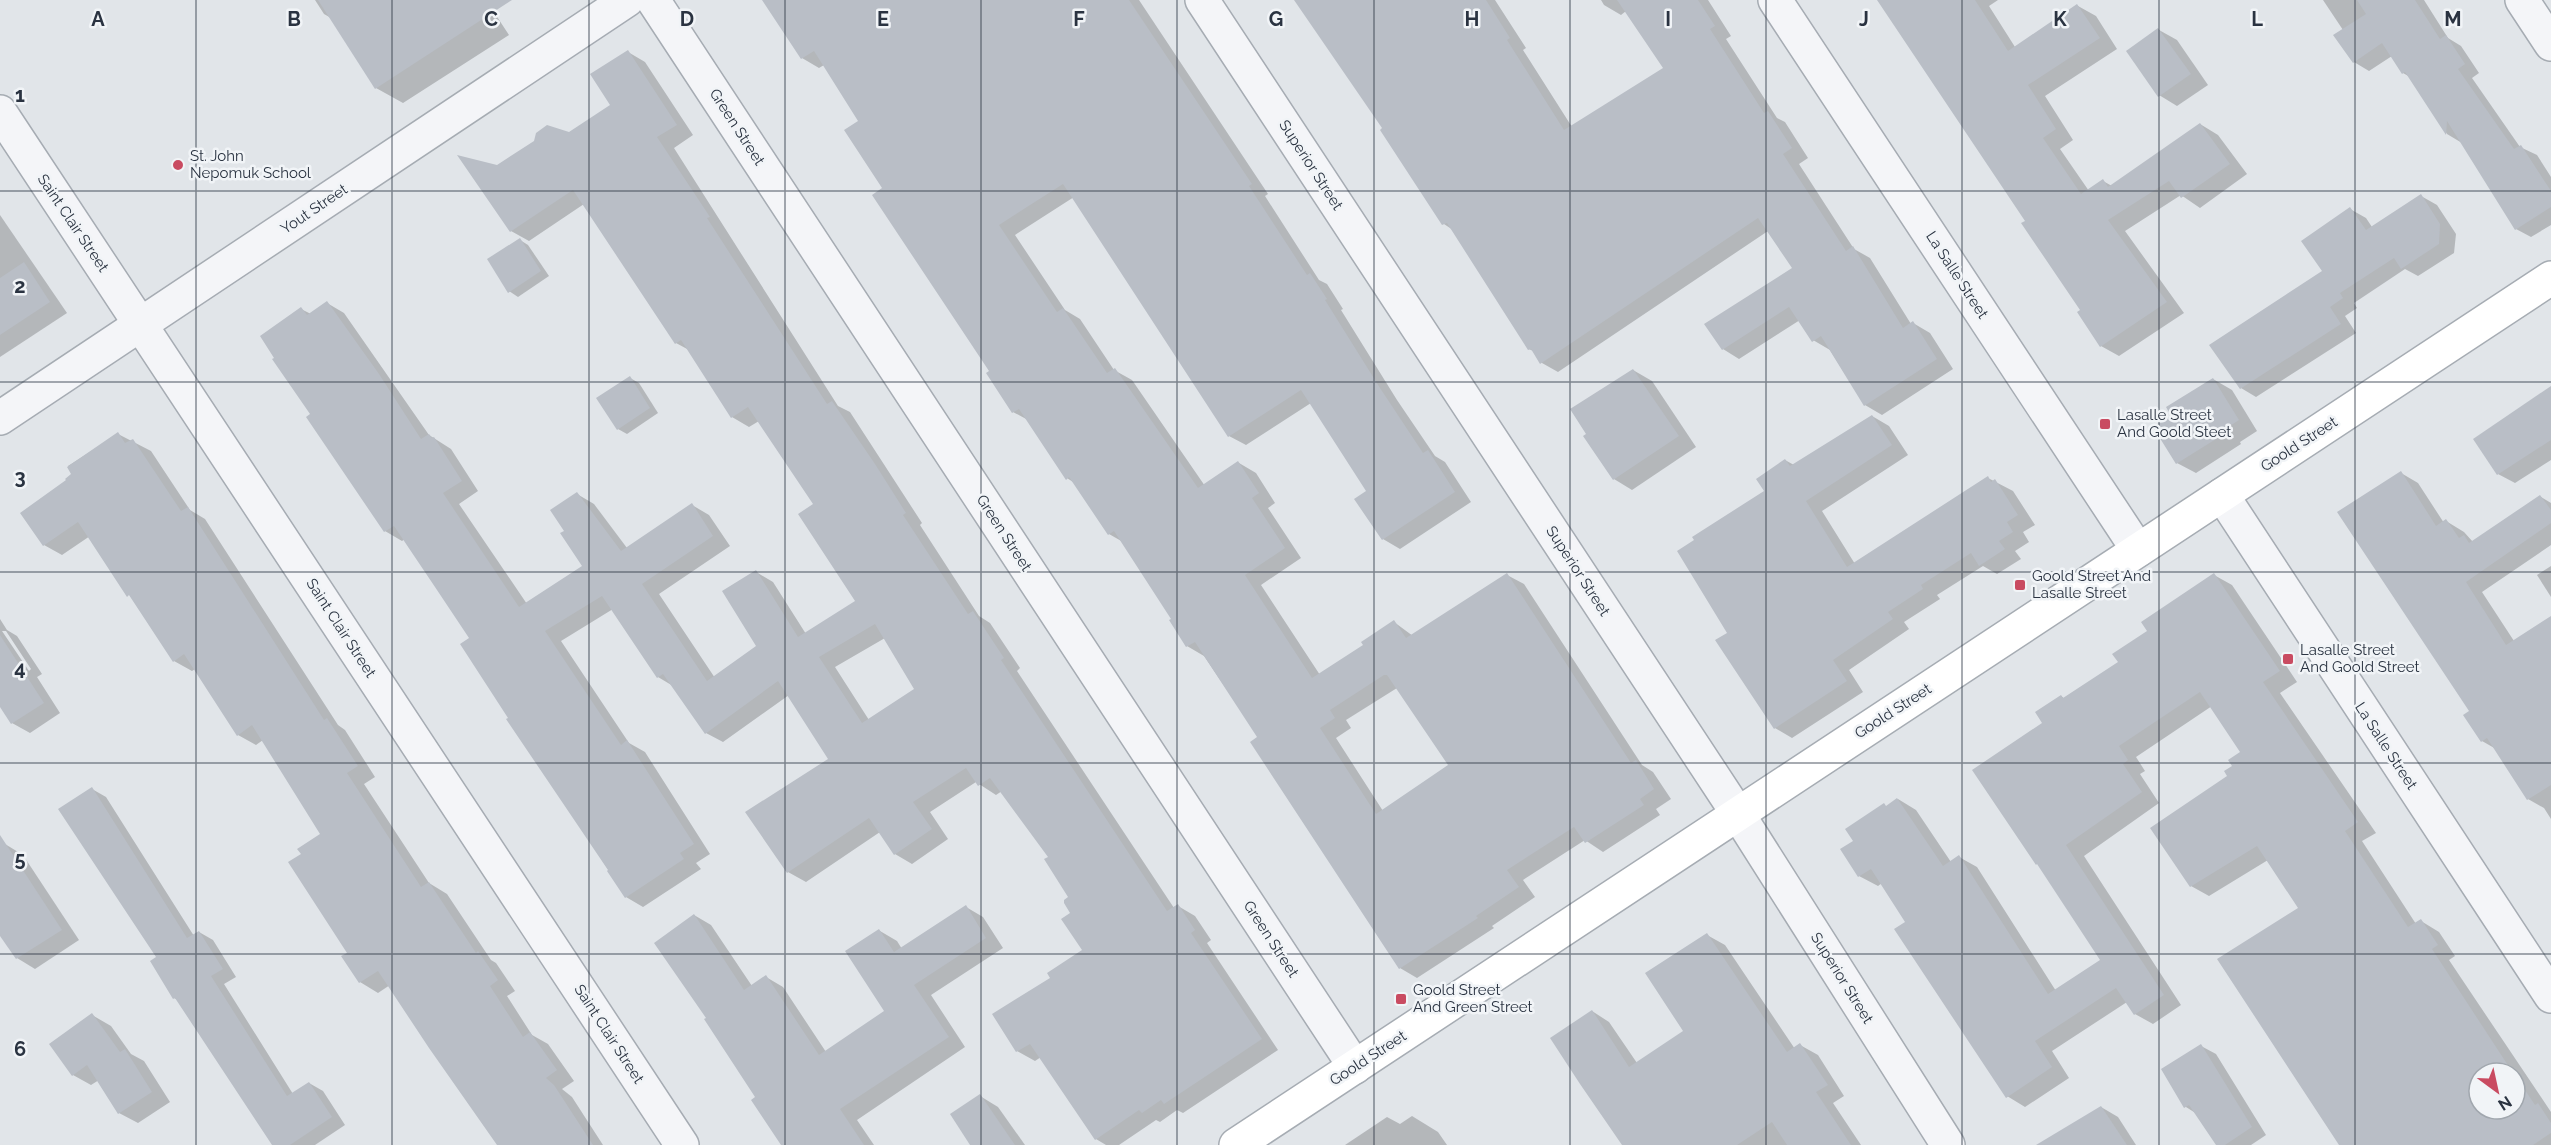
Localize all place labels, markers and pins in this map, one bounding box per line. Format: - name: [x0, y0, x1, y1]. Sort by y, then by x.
- place label: St. John Nepomuk School: [190, 147, 312, 182]
- marker: St. John Nepomuk School: [171, 158, 185, 172]
- place label: Lasalle Street And Goold Steet: [2117, 406, 2231, 441]
- marker: Lasalle Street And Goold Steet: [2098, 417, 2112, 431]
- place label: Goold Street And Lasalle Street: [2032, 567, 2151, 602]
- marker: Goold Street And Lasalle Street: [2013, 578, 2027, 592]
- place label: Lasalle Street And Goold Street: [2300, 641, 2419, 676]
- marker: Lasalle Street And Goold Street: [2281, 652, 2295, 666]
- place label: Goold Street And Green Street: [1413, 981, 1533, 1016]
- marker: Goold Street And Green Street: [1394, 992, 1408, 1006]

